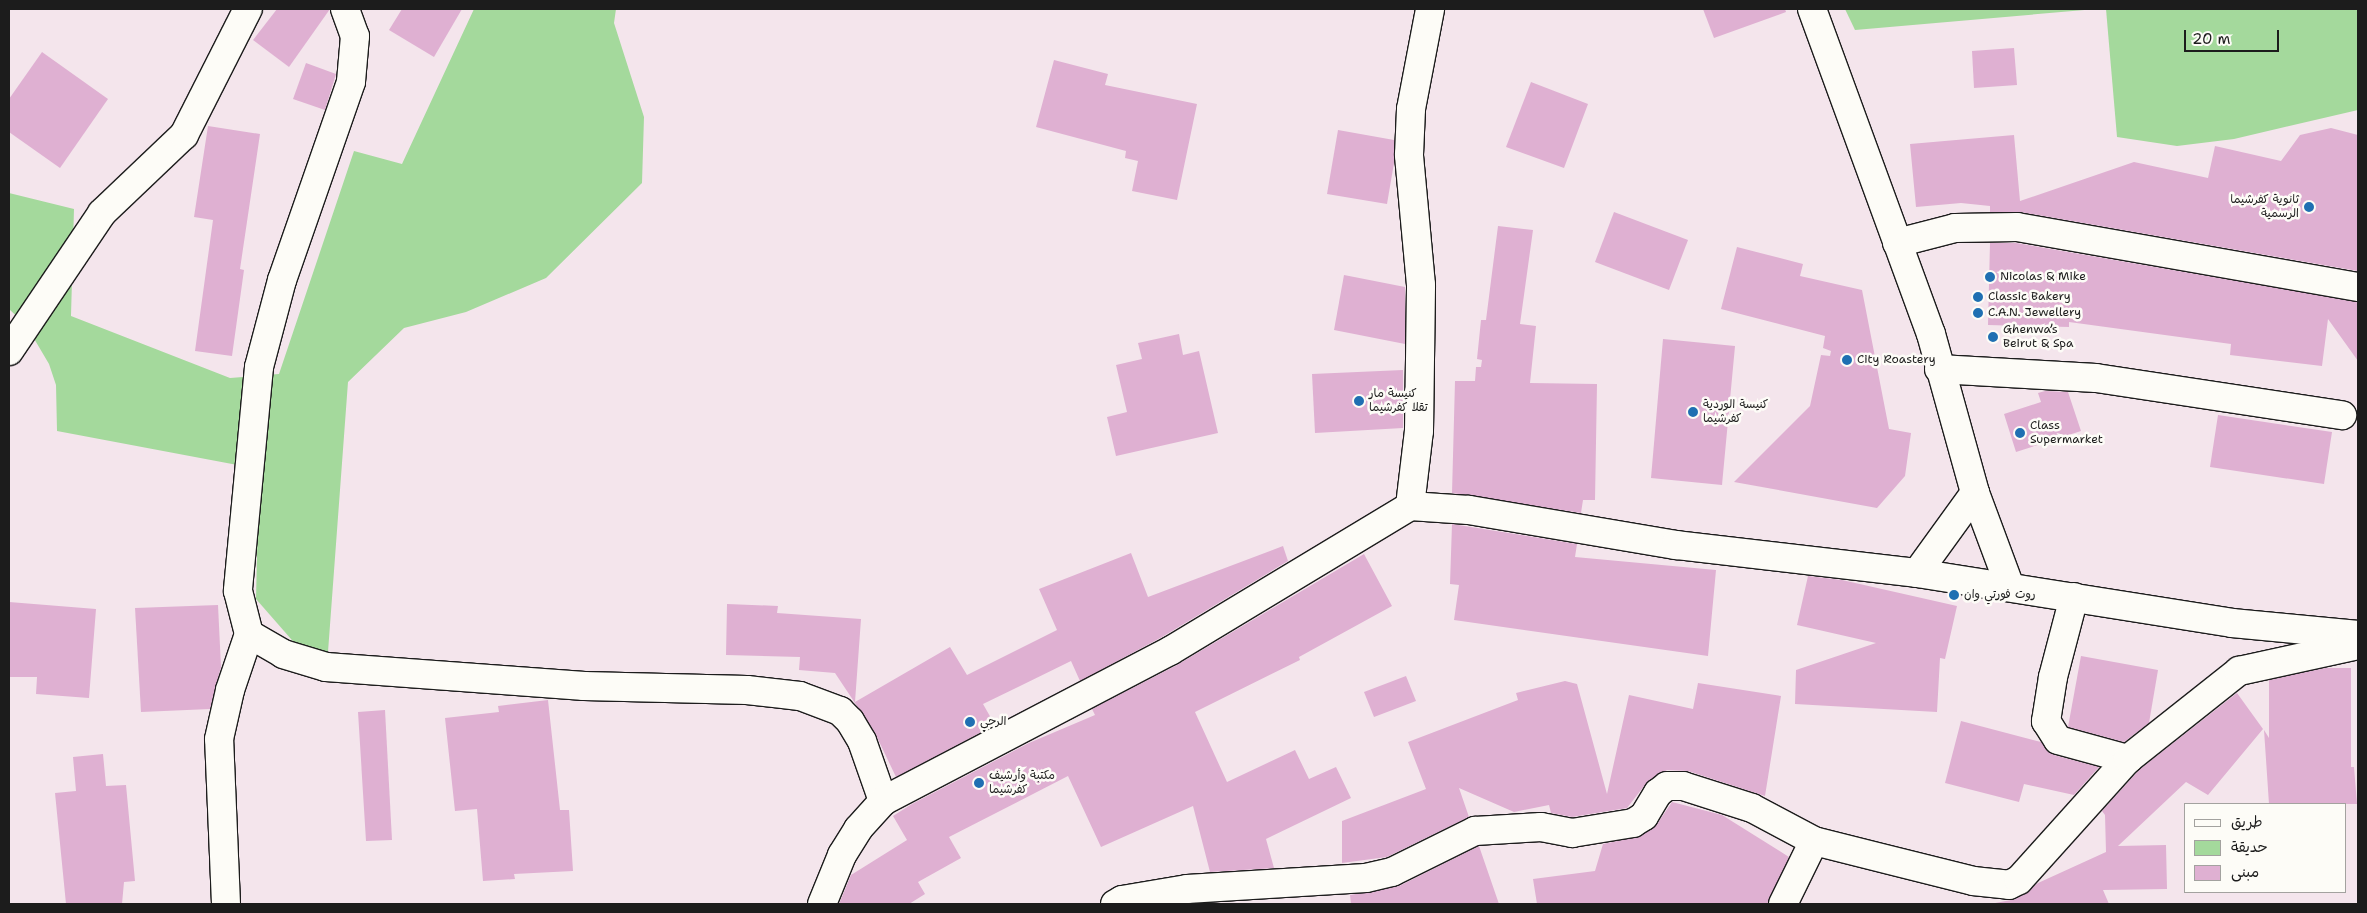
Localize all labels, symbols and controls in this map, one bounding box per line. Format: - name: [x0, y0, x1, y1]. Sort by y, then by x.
- scale bar: [2187, 20, 2282, 52]
- text: 20 m: [2192, 29, 2231, 49]
- place label: ثانوية كفرشيما الرسمية: [2230, 193, 2299, 221]
- marker: ثانوية كفرشيما الرسمية: [2303, 201, 2315, 213]
- place label: Nicolas & Mike: [2000, 270, 2086, 284]
- marker: Nicolas & Mike: [1984, 271, 1996, 283]
- place label: Classic Bakery: [1988, 290, 2071, 304]
- marker: Classic Bakery: [1972, 291, 1984, 303]
- place label: C.A.N. Jewellery: [1988, 306, 2081, 320]
- marker: C.A.N. Jewellery: [1972, 307, 1984, 319]
- place label: Ghenwa’s Beirut & Spa: [2003, 323, 2074, 351]
- marker: Ghenwa’s Beirut & Spa: [1987, 331, 1999, 343]
- place label: City Roastery: [1857, 353, 1936, 367]
- marker: City Roastery: [1841, 354, 1853, 366]
- place label: كنيسة مار تقلا كفرشيما: [1369, 387, 1428, 415]
- marker: كنيسة مار تقلا كفرشيما: [1353, 395, 1365, 407]
- place label: كنيسة الوردية كفرشيما: [1703, 398, 1768, 426]
- marker: كنيسة الوردية كفرشيما: [1687, 406, 1699, 418]
- place label: Class Supermarket: [2030, 419, 2103, 447]
- marker: Class Supermarket: [2014, 427, 2026, 439]
- place label: روت فورتي وان: [1964, 588, 2036, 602]
- marker: روت فورتي وان: [1948, 589, 1960, 601]
- place label: الرجي: [980, 715, 1007, 729]
- marker: الرجي: [964, 716, 976, 728]
- place label: مكتبة وأرشيف كفرشيما: [989, 769, 1055, 797]
- marker: مكتبة وأرشيف كفرشيما: [973, 777, 985, 789]
- legend: [2184, 803, 2347, 893]
- text: طريق: [2231, 812, 2263, 832]
- text: حديقة: [2231, 837, 2268, 857]
- text: مبنى: [2231, 862, 2259, 882]

